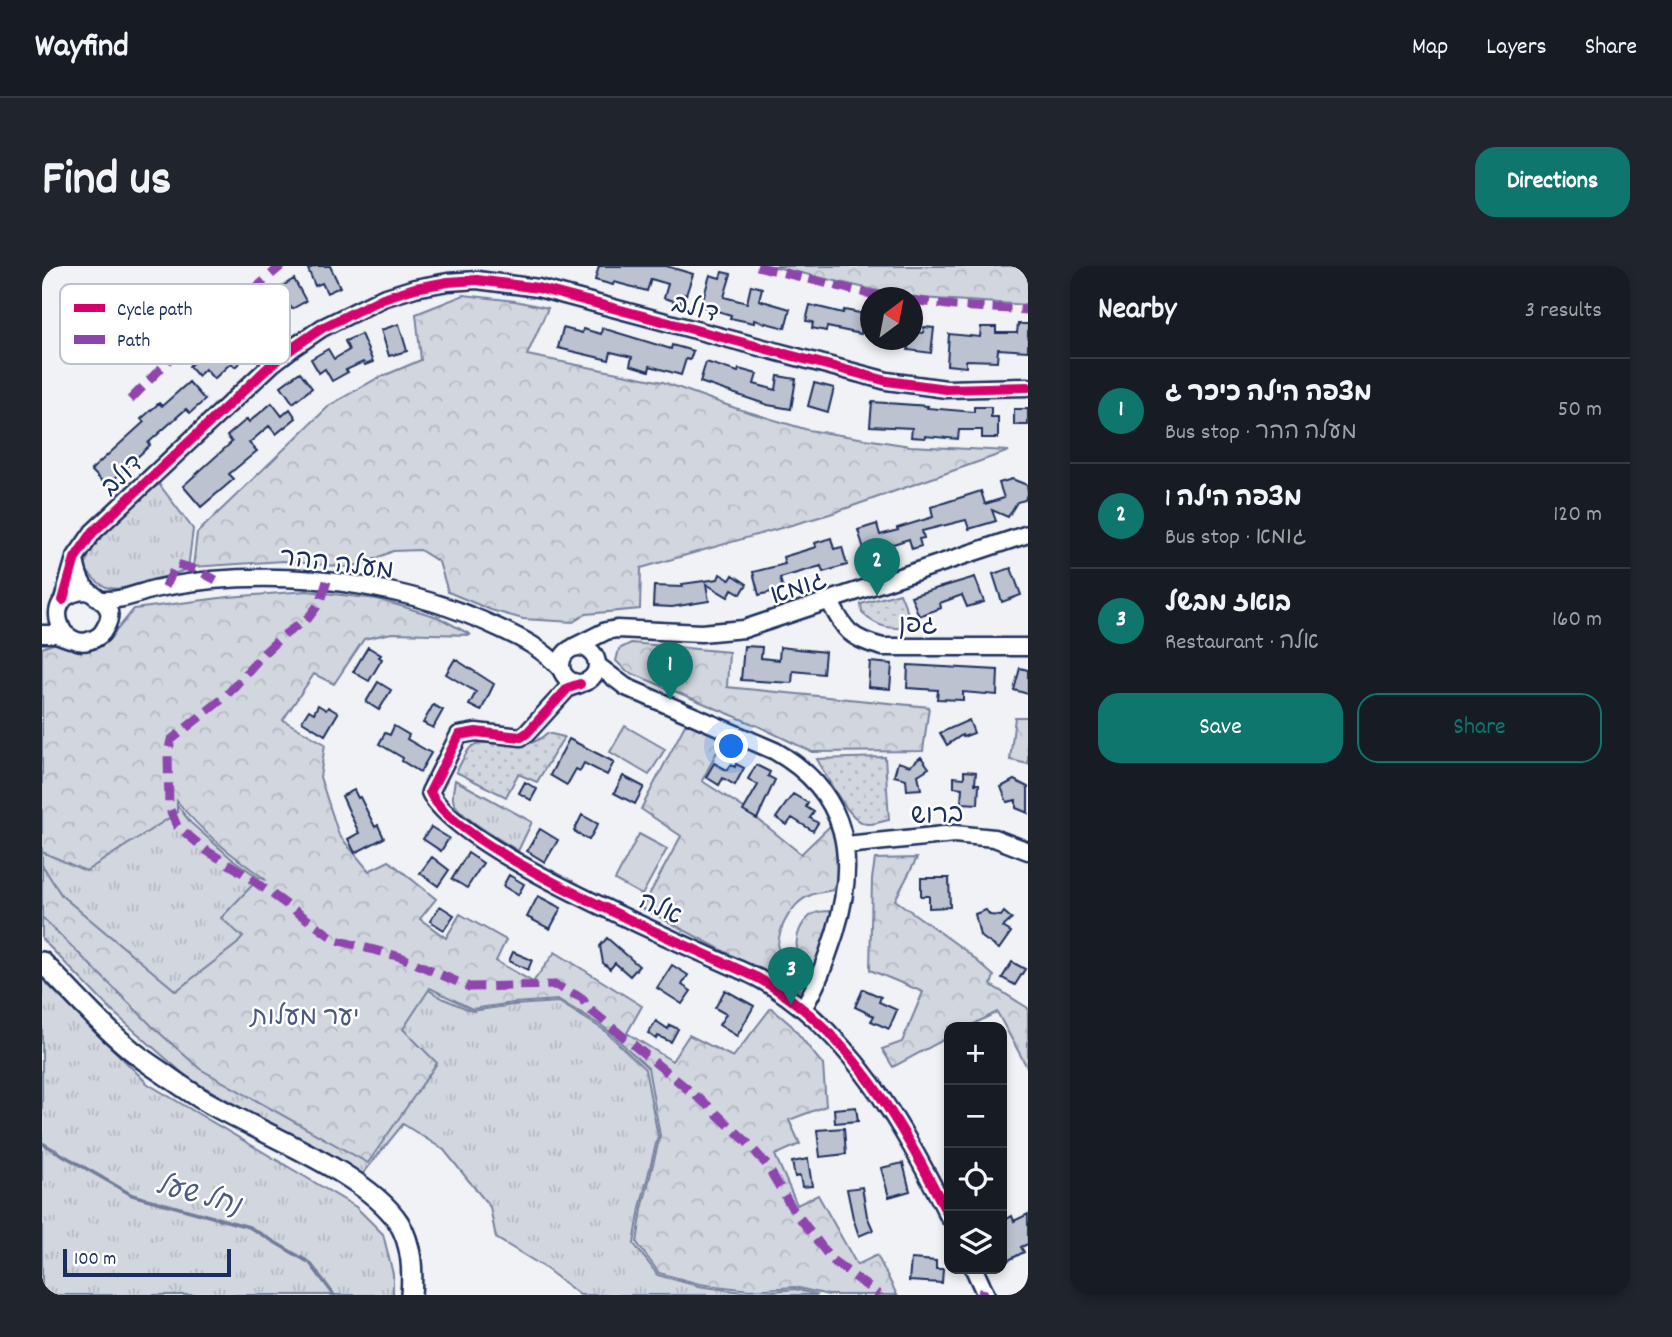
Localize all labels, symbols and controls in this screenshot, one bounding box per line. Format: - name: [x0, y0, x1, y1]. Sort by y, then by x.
- text: Wayfind: [35, 25, 129, 72]
- text: Map: [1412, 31, 1448, 65]
- text: Layers: [1486, 31, 1547, 65]
- text: Share: [1585, 31, 1637, 65]
- text: Find us: [42, 147, 171, 217]
- button: Directions: [1475, 147, 1630, 217]
- legend: [60, 284, 290, 364]
- street label: דולב: [668, 286, 723, 334]
- north arrow: [860, 287, 923, 350]
- text: Nearby: [1098, 290, 1176, 333]
- text: 3 results: [1525, 295, 1602, 328]
- text: Cycle path: [117, 298, 192, 325]
- text: Path: [117, 329, 150, 356]
- text: מצפה הילה כיכר ג: [1165, 376, 1372, 413]
- text: 1: [1118, 394, 1124, 427]
- text: 50 m: [1558, 394, 1602, 427]
- text: Bus stop · מעלה ההר: [1165, 417, 1357, 450]
- street label: דולב: [94, 447, 153, 506]
- text: מצפה הילה 1: [1165, 481, 1302, 518]
- text: 2: [1116, 499, 1126, 532]
- text: 120 m: [1553, 499, 1602, 532]
- text: Bus stop · גומא: [1165, 522, 1306, 555]
- pin: 2: [854, 538, 900, 596]
- street label: מעלה ההר: [277, 540, 396, 591]
- street label: גומא: [766, 563, 832, 616]
- text: בואז מבשל: [1165, 586, 1291, 623]
- text: 3: [1116, 604, 1126, 637]
- text: 160 m: [1552, 604, 1602, 637]
- street label: גפן: [898, 608, 938, 645]
- text: Restaurant · אלה: [1165, 627, 1319, 660]
- pin: 1: [647, 642, 693, 700]
- button: Save: [1098, 693, 1343, 763]
- button: Share: [1357, 693, 1602, 763]
- your location: [714, 729, 748, 763]
- street label: ברוש: [910, 797, 964, 836]
- street label: אלה: [632, 884, 687, 936]
- pin: 3: [768, 947, 814, 1005]
- park label: יער מעלות: [249, 1000, 359, 1037]
- map controls: [944, 1022, 1007, 1274]
- button: +: [944, 1022, 1007, 1085]
- button: −: [944, 1085, 1007, 1148]
- button: locate: [944, 1148, 1007, 1211]
- water label: נחל שעל: [151, 1167, 246, 1229]
- button: layers: [944, 1211, 1007, 1274]
- scale bar: [63, 1246, 231, 1278]
- text: 100 m: [74, 1247, 116, 1274]

